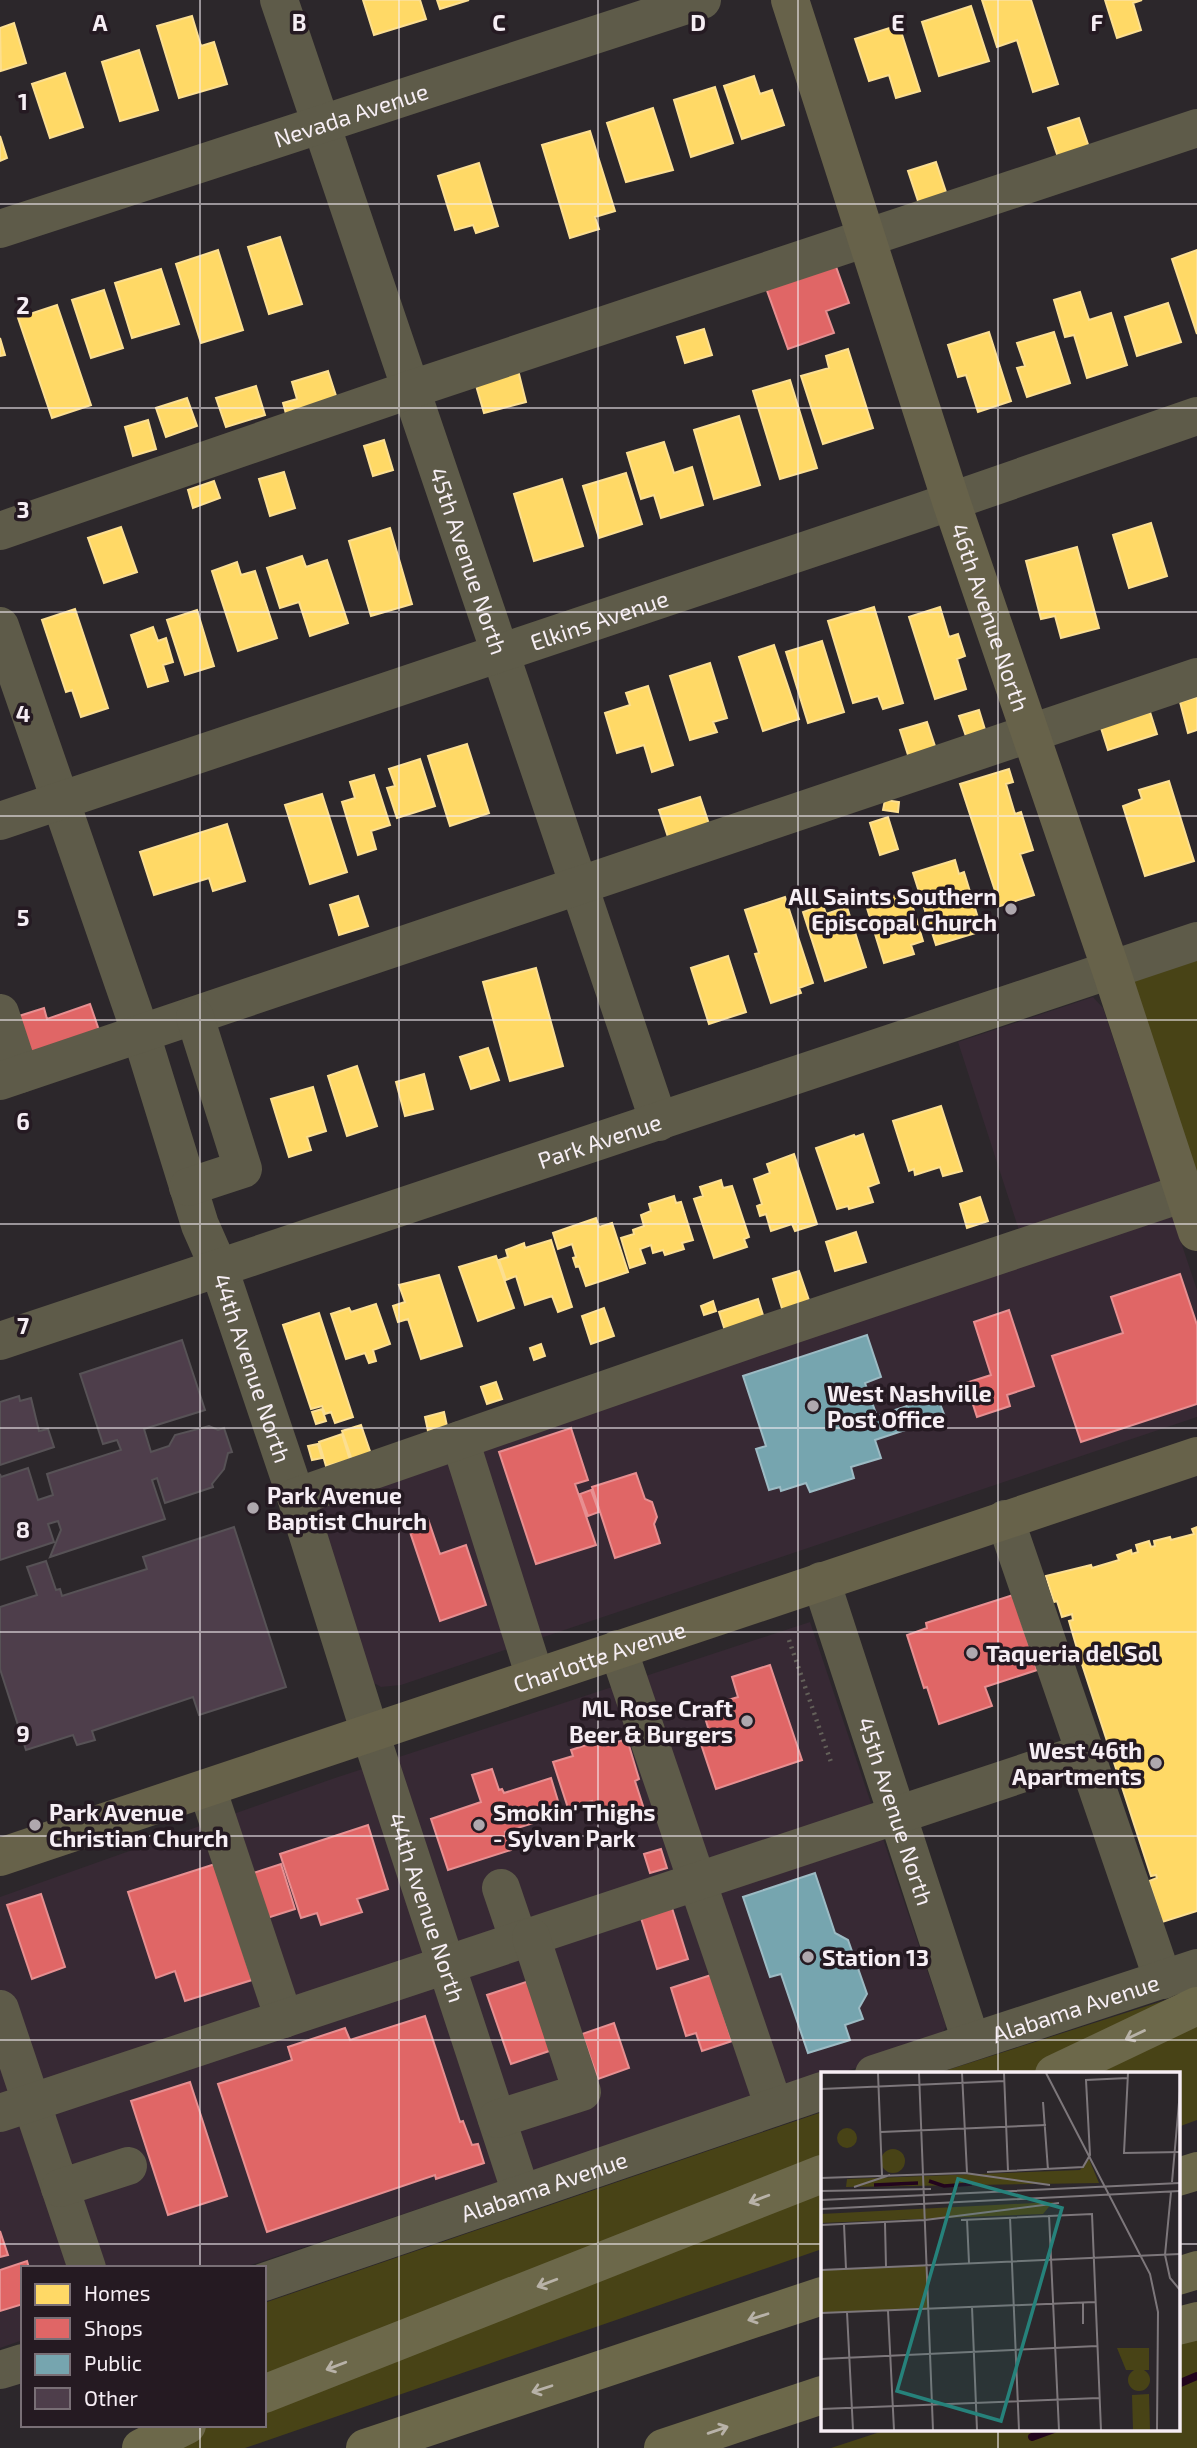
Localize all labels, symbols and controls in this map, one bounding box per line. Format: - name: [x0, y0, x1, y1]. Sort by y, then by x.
- text: A: [92, 8, 108, 36]
- text: B: [292, 8, 306, 36]
- text: C: [492, 8, 506, 36]
- text: D: [690, 8, 706, 36]
- text: E: [891, 8, 905, 36]
- text: F: [1091, 8, 1104, 36]
- street label: Nevada Avenue: [270, 76, 432, 153]
- text: 1: [18, 87, 28, 115]
- text: 2: [16, 291, 30, 319]
- street label: 45th Avenue North: [424, 463, 514, 658]
- text: 3: [16, 495, 30, 523]
- street label: 46th Avenue North: [946, 519, 1036, 715]
- street label: Elkins Avenue: [526, 584, 672, 656]
- text: 4: [16, 699, 30, 727]
- place label: All Saints Southern Episcopal Church: [789, 882, 997, 936]
- marker: All Saints Southern Episcopal Church: [1003, 901, 1019, 917]
- text: 5: [17, 903, 29, 931]
- text: 6: [16, 1107, 30, 1135]
- street label: Park Avenue: [534, 1107, 665, 1174]
- street label: 44th Avenue North: [208, 1270, 297, 1466]
- text: 7: [17, 1311, 29, 1339]
- place label: West Nashville Post Office: [827, 1379, 992, 1433]
- marker: West Nashville Post Office: [805, 1398, 821, 1414]
- place label: Park Avenue Baptist Church: [267, 1481, 427, 1535]
- marker: Park Avenue Baptist Church: [245, 1500, 261, 1516]
- text: 8: [16, 1515, 30, 1543]
- street label: Charlotte Avenue: [510, 1614, 689, 1698]
- place label: Taqueria del Sol: [986, 1639, 1159, 1667]
- marker: Taqueria del Sol: [964, 1645, 980, 1661]
- place label: ML Rose Craft Beer & Burgers: [569, 1694, 733, 1748]
- marker: ML Rose Craft Beer & Burgers: [739, 1713, 755, 1729]
- street label: 45th Avenue North: [852, 1713, 940, 1909]
- text: 9: [16, 1719, 30, 1747]
- place label: West 46th Apartments: [1012, 1736, 1142, 1790]
- marker: West 46th Apartments: [1148, 1755, 1164, 1771]
- place label: Park Avenue Christian Church: [49, 1798, 229, 1852]
- place label: Smokin' Thighs - Sylvan Park: [493, 1798, 656, 1852]
- street label: 44th Avenue North: [383, 1809, 471, 2006]
- marker: Park Avenue Christian Church: [27, 1817, 43, 1833]
- marker: Smokin' Thighs - Sylvan Park: [471, 1817, 487, 1833]
- place label: Station 13: [822, 1943, 929, 1971]
- marker: Station 13: [800, 1949, 816, 1965]
- street label: Alabama Avenue: [988, 1967, 1162, 2048]
- one-way arrow: [1125, 2029, 1146, 2043]
- inset map: [821, 2072, 1180, 2430]
- street label: Alabama Avenue: [457, 2145, 631, 2228]
- one-way arrow: [749, 2194, 770, 2207]
- legend: [21, 2266, 266, 2427]
- one-way arrow: [537, 2277, 559, 2290]
- text: Homes: [84, 2280, 150, 2305]
- one-way arrow: [747, 2312, 769, 2324]
- text: Shops: [84, 2315, 143, 2340]
- text: Public: [84, 2350, 142, 2375]
- one-way arrow: [325, 2361, 347, 2374]
- one-way arrow: [531, 2383, 553, 2396]
- text: Other: [84, 2385, 139, 2410]
- one-way arrow: [706, 2423, 728, 2435]

